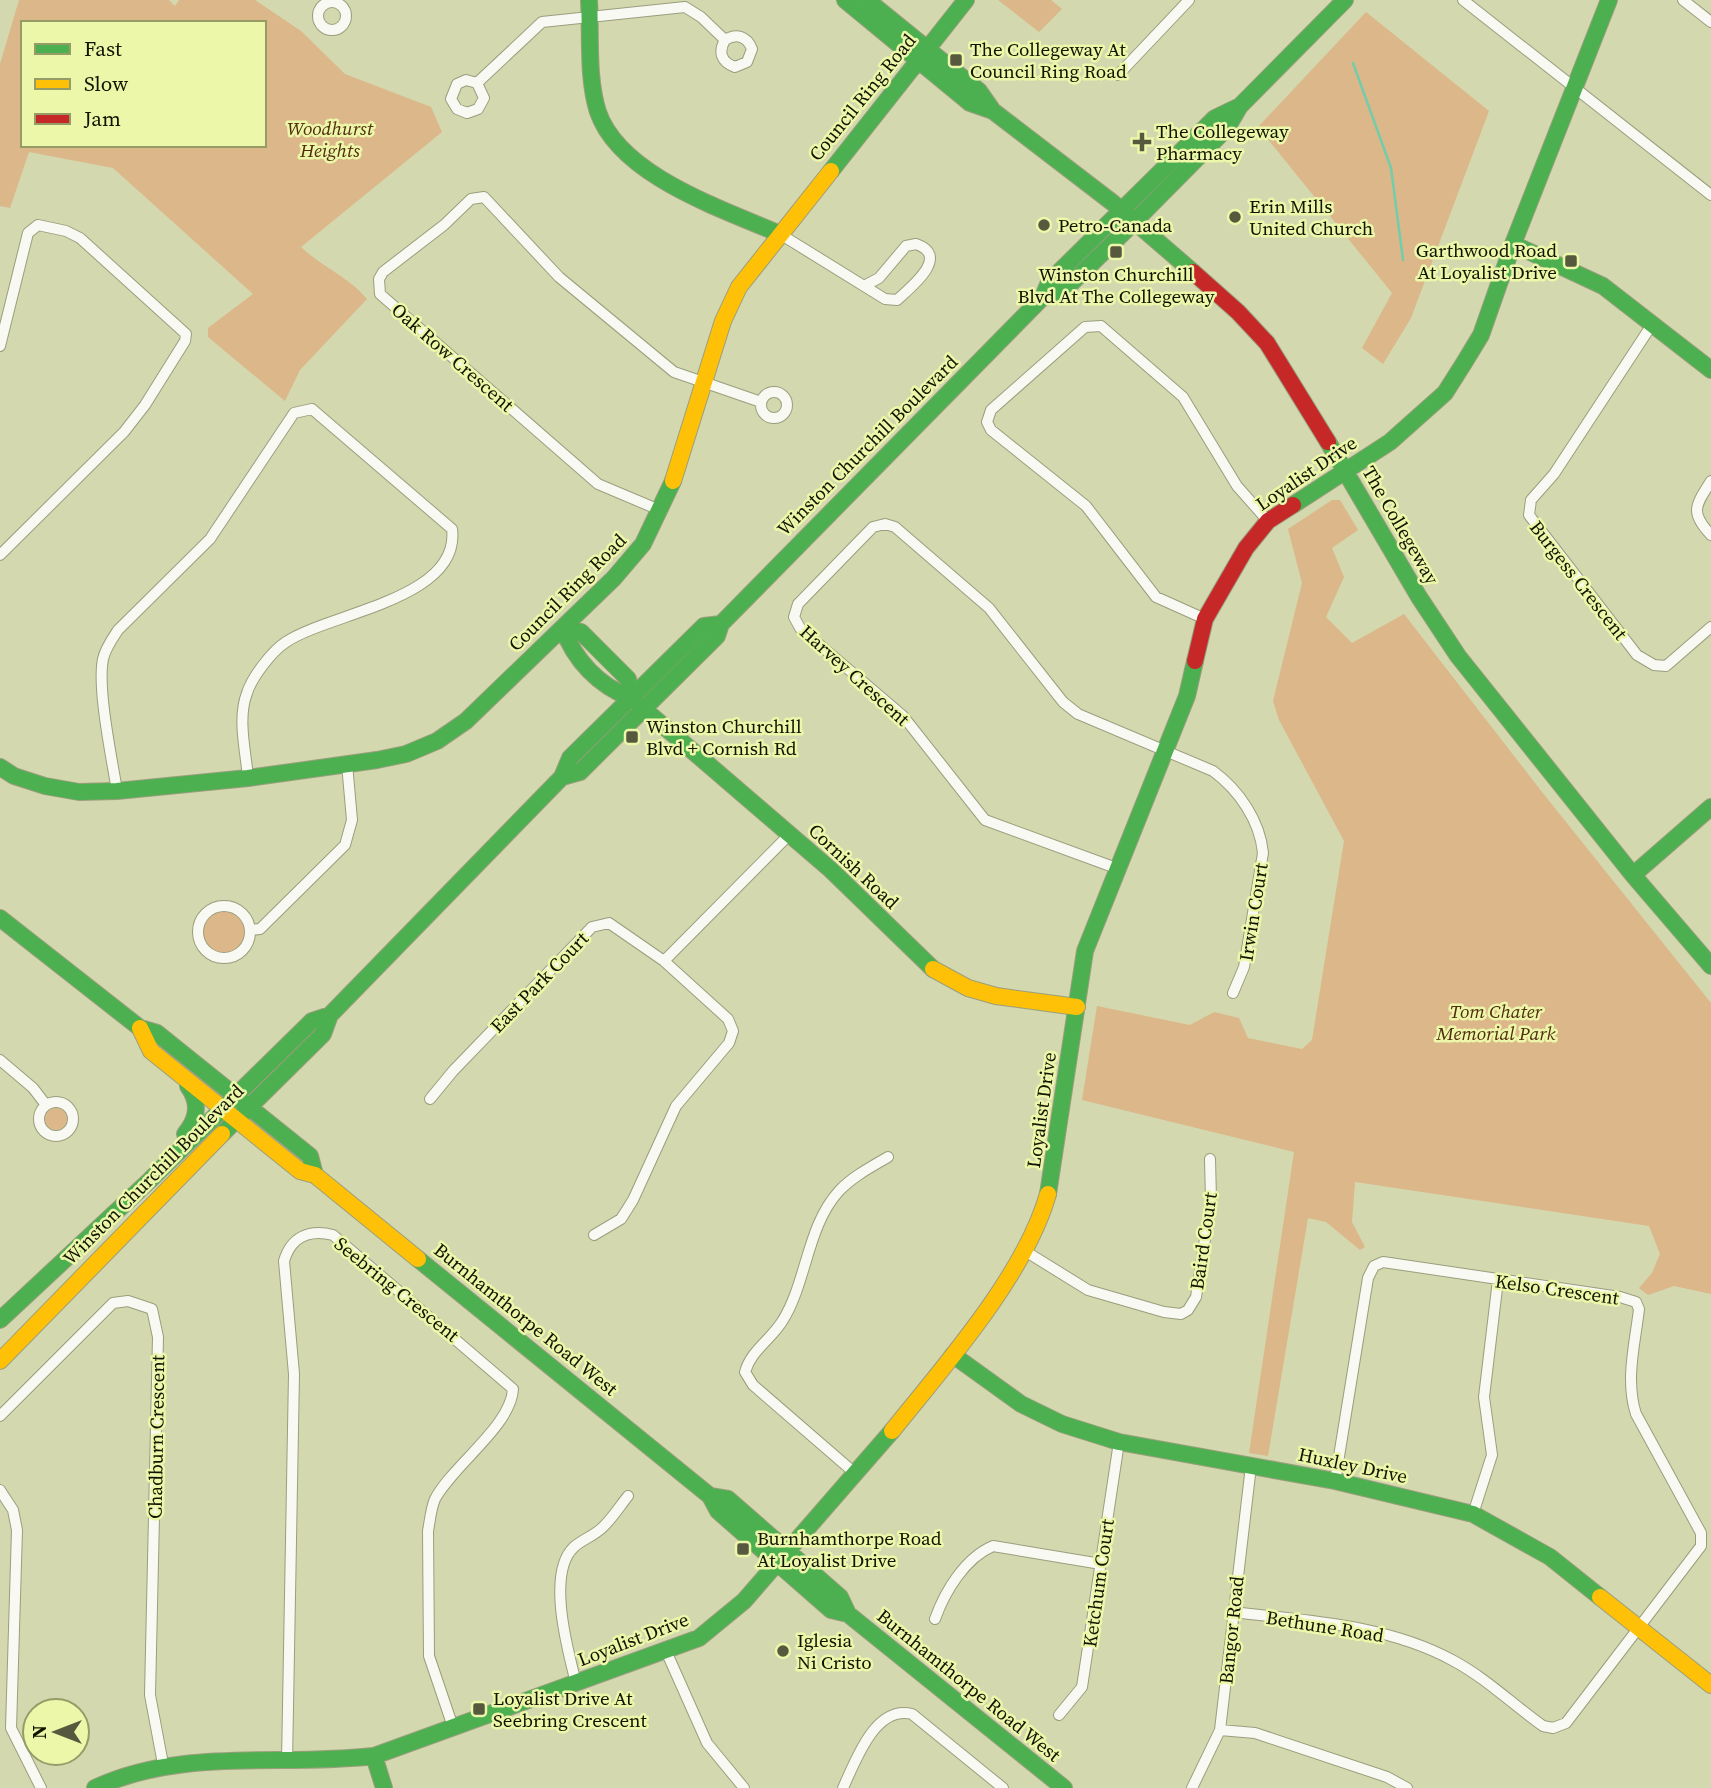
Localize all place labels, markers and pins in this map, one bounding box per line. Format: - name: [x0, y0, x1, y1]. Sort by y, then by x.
- place label: The Collegeway At Council Ring Road: [970, 36, 1127, 84]
- marker: The Collegeway At Council Ring Road: [948, 52, 964, 68]
- place label: The Collegeway Pharmacy: [1156, 118, 1289, 166]
- marker: The Collegeway Pharmacy: [1134, 134, 1150, 150]
- place label: Erin Mills United Church: [1249, 193, 1373, 241]
- marker: Erin Mills United Church: [1227, 209, 1243, 225]
- place label: Petro-Canada: [1058, 212, 1173, 238]
- marker: Petro-Canada: [1036, 217, 1052, 233]
- place label: Garthwood Road At Loyalist Drive: [1416, 237, 1557, 285]
- marker: Winston Churchill Blvd At The Collegeway: [1108, 244, 1124, 260]
- marker: Garthwood Road At Loyalist Drive: [1563, 253, 1579, 269]
- place label: Winston Churchill Blvd At The Collegeway: [1018, 261, 1215, 309]
- place label: Winston Churchill Blvd + Cornish Rd: [646, 713, 802, 761]
- marker: Winston Churchill Blvd + Cornish Rd: [624, 729, 640, 745]
- place label: Burnhamthorpe Road At Loyalist Drive: [757, 1525, 942, 1573]
- marker: Burnhamthorpe Road At Loyalist Drive: [735, 1541, 751, 1557]
- place label: Iglesia Ni Cristo: [797, 1627, 872, 1675]
- marker: Iglesia Ni Cristo: [775, 1643, 791, 1659]
- place label: Loyalist Drive At Seebring Crescent: [493, 1685, 648, 1733]
- marker: Loyalist Drive At Seebring Crescent: [471, 1701, 487, 1717]

